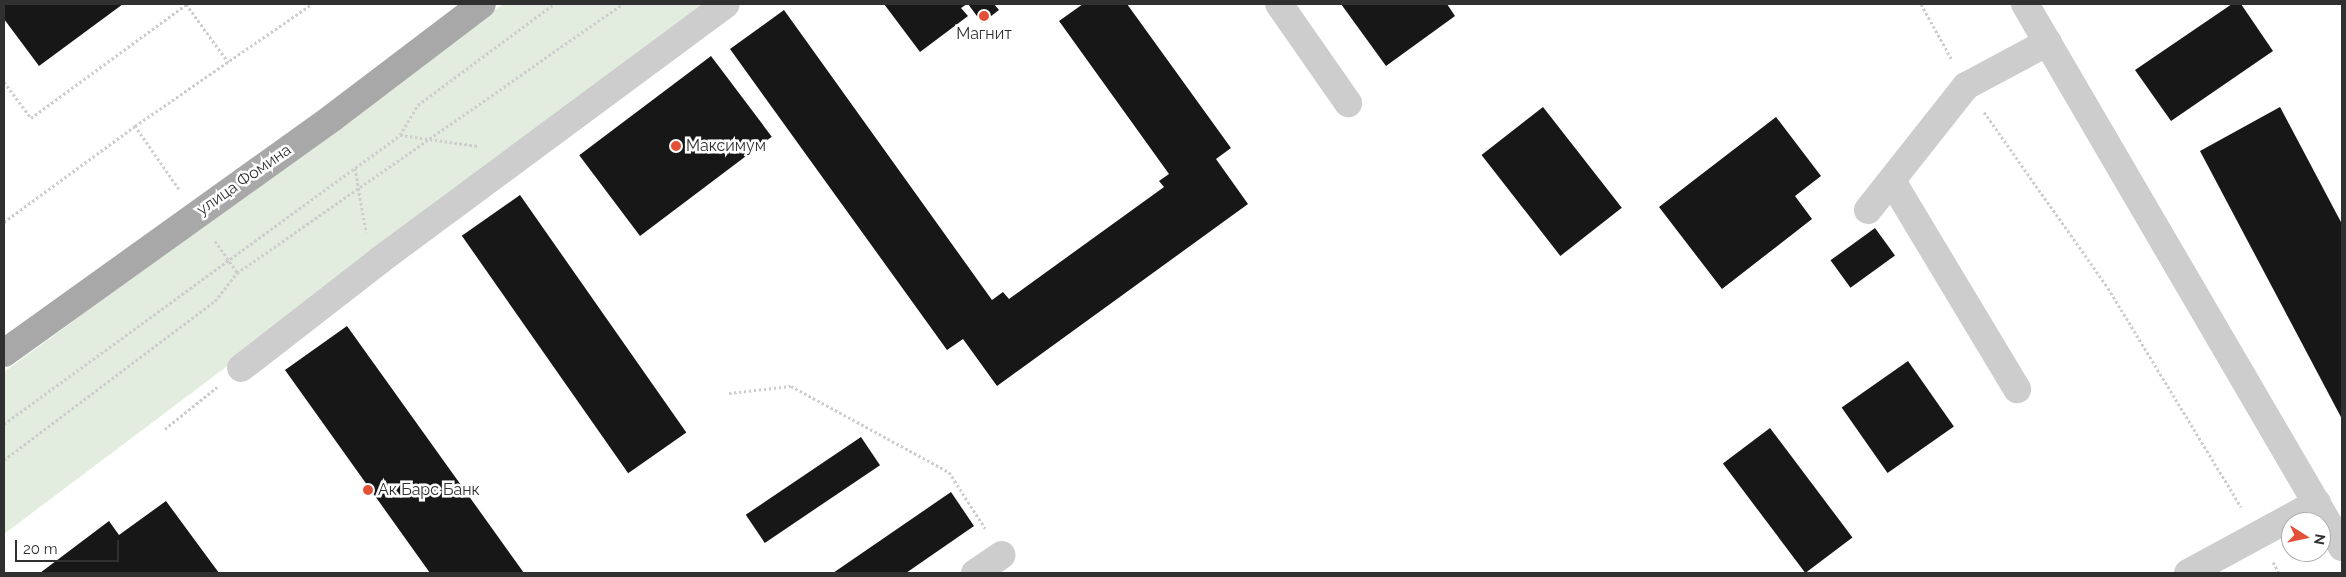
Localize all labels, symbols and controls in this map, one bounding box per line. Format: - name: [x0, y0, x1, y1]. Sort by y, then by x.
- marker: Магнит: [978, 10, 990, 22]
- place label: Магнит: [956, 24, 1012, 44]
- place label: Максимум: [686, 136, 766, 156]
- street label: улица Фомина: [193, 140, 295, 220]
- marker: Максимум: [670, 140, 682, 152]
- place label: Ак Барс Банк: [378, 480, 480, 500]
- marker: Ак Барс Банк: [362, 484, 374, 496]
- north arrow: [2281, 512, 2331, 562]
- scale bar: [18, 530, 121, 562]
- text: N: [2311, 533, 2329, 546]
- text: 20 m: [23, 540, 58, 558]

